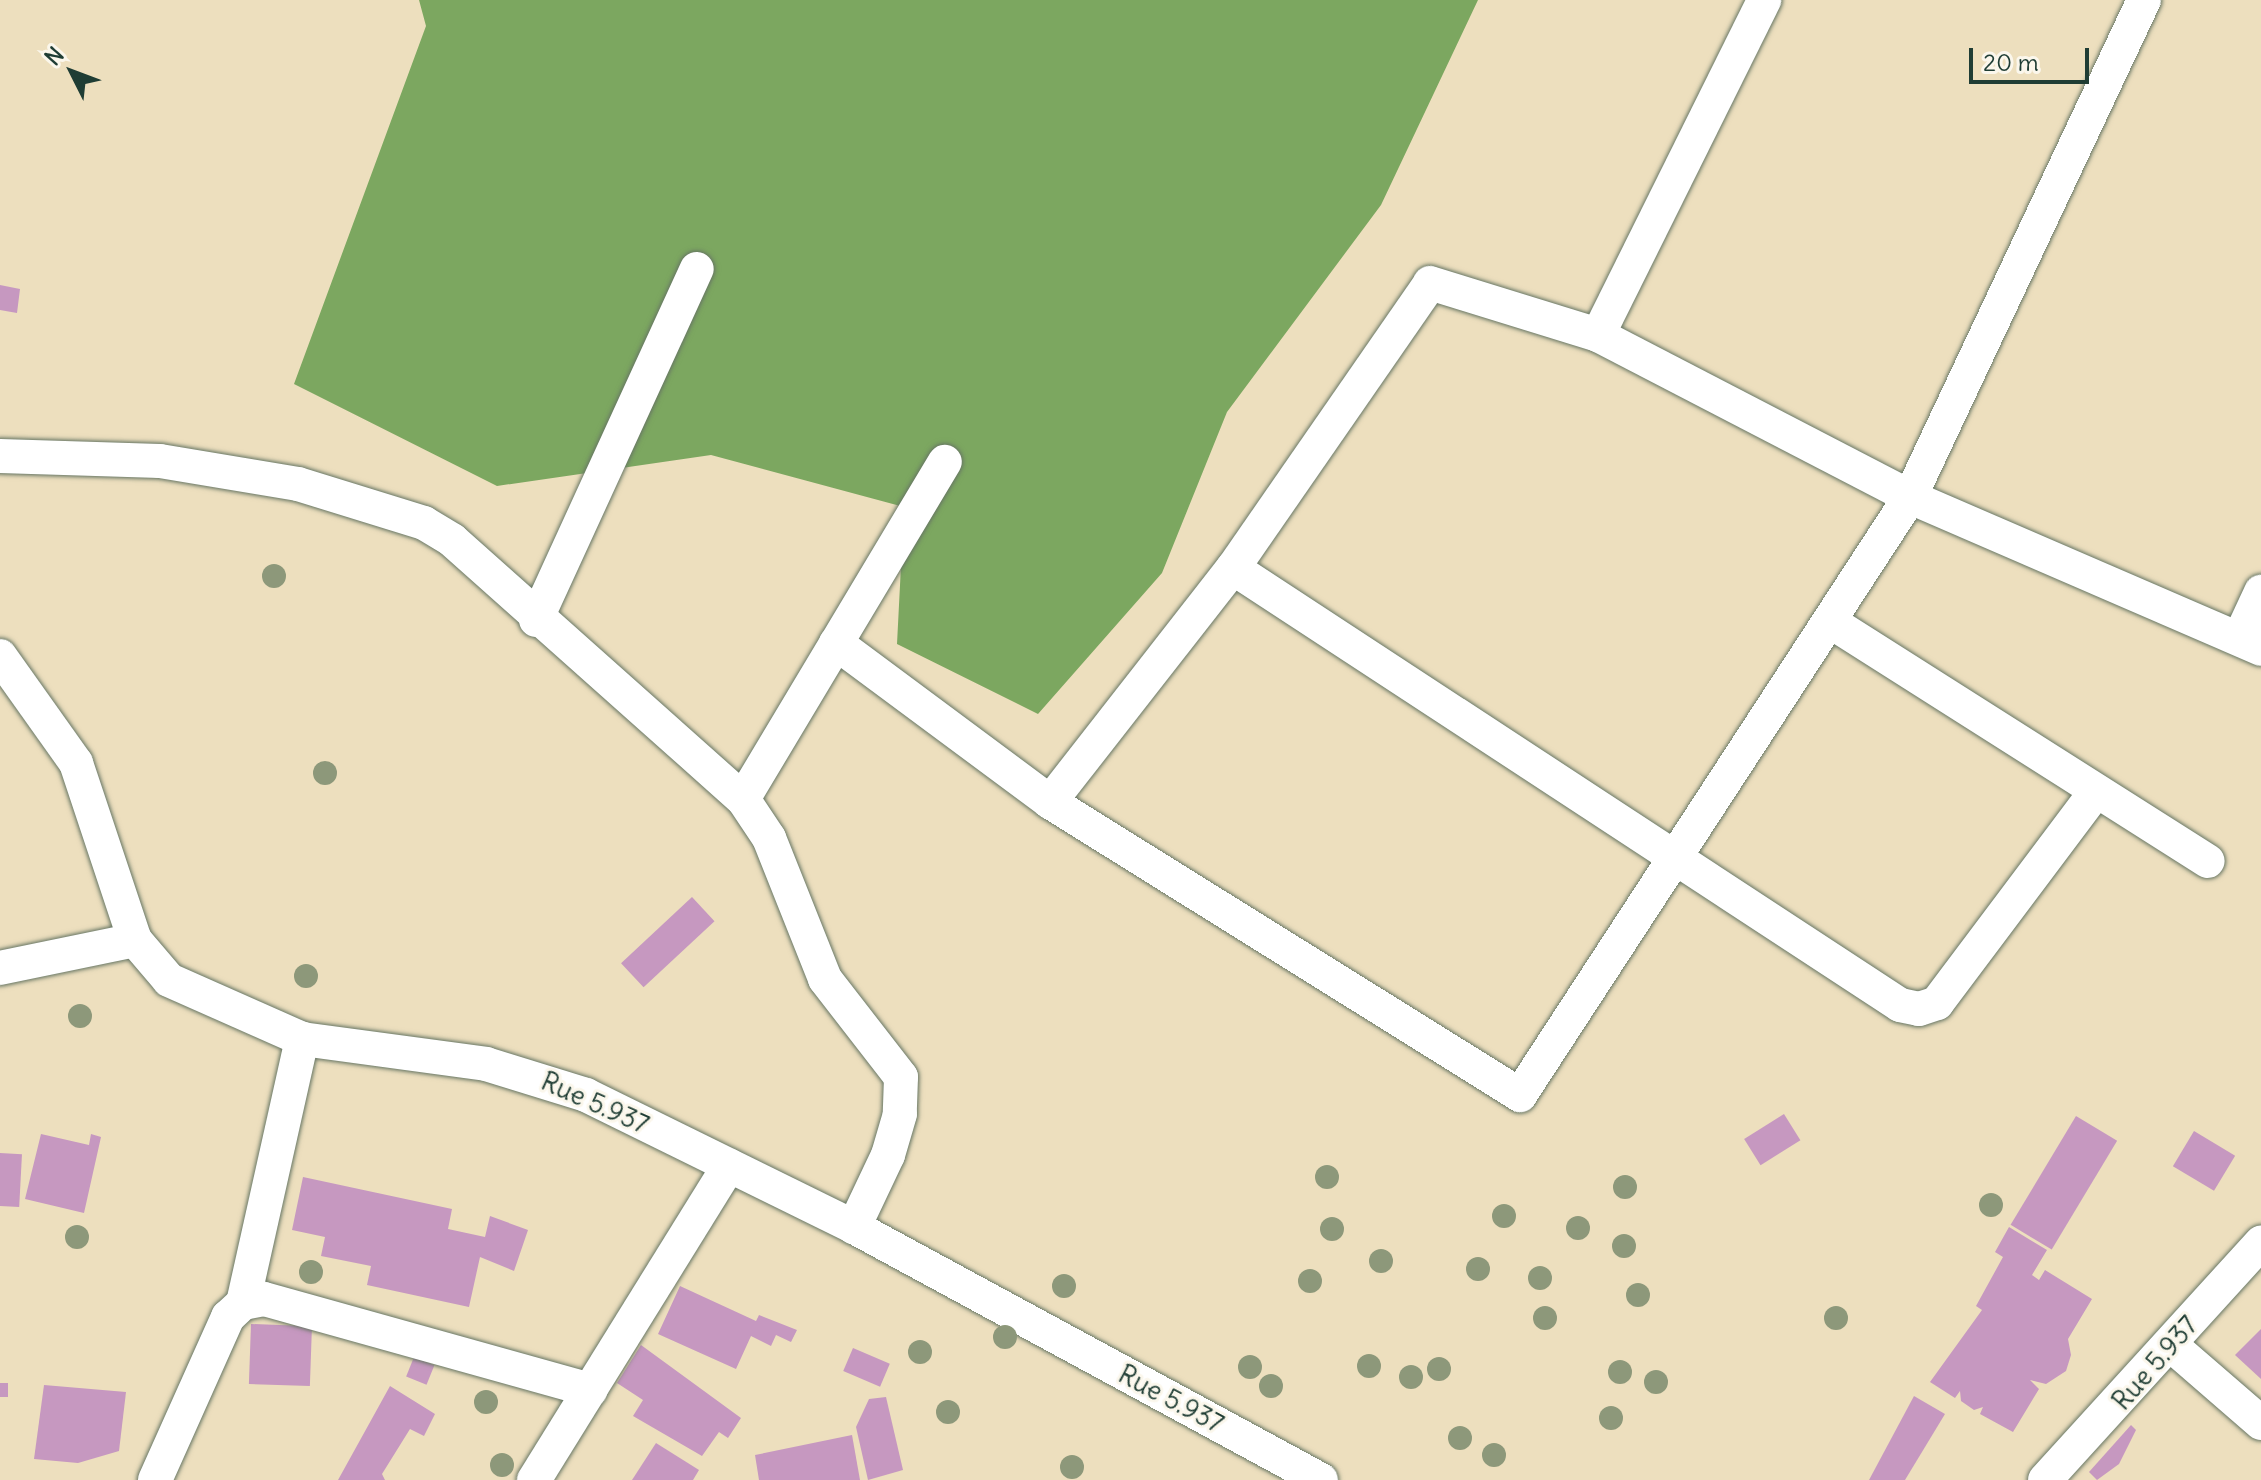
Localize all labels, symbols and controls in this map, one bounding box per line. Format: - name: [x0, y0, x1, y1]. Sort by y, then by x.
- north arrow: [32, 32, 112, 112]
- scale bar: [1973, 32, 2093, 82]
- text: N: [39, 41, 70, 71]
- text: 20 m: [1983, 47, 2039, 77]
- street label: Rue 5.937: [536, 1065, 654, 1141]
- street label: Rue 5.937: [2106, 1310, 2204, 1416]
- street label: Rue 5.937: [1113, 1358, 1229, 1440]

